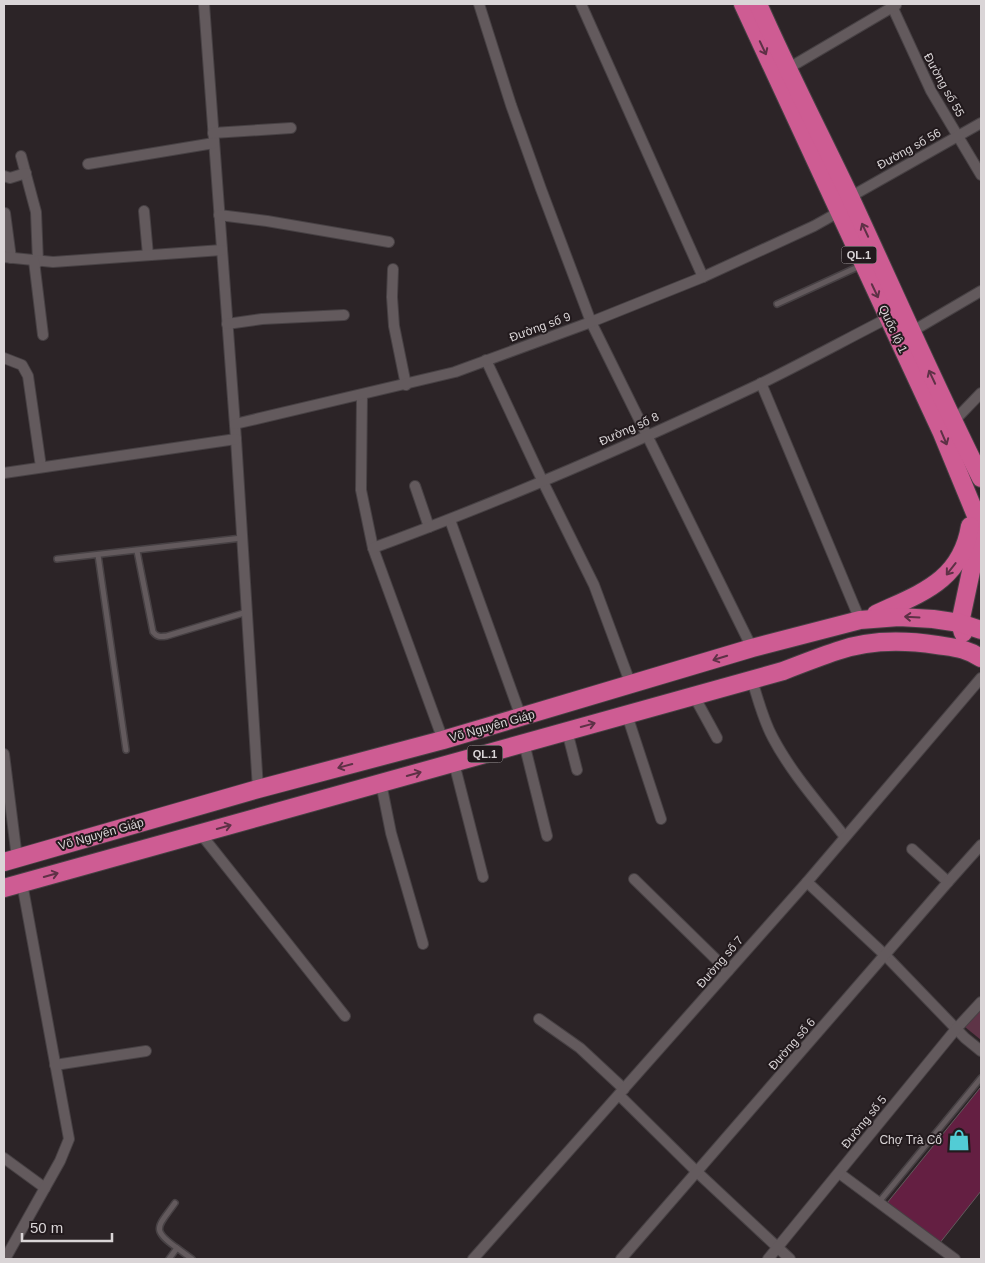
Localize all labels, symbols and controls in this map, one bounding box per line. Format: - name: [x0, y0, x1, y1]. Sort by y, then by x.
- one-way arrow: [759, 40, 769, 55]
- street label: Đường số 55: [921, 51, 967, 120]
- street label: Đường số 56: [875, 126, 944, 172]
- one-way arrow: [859, 223, 869, 238]
- road number: QL.1: [842, 246, 876, 264]
- one-way arrow: [871, 283, 880, 298]
- street label: Quốc lộ 1: [876, 303, 910, 356]
- street label: Đường số 9: [508, 309, 573, 345]
- one-way arrow: [927, 370, 937, 385]
- street label: Đường số 8: [597, 409, 661, 448]
- one-way arrow: [940, 430, 949, 445]
- one-way arrow: [945, 562, 956, 575]
- one-way arrow: [904, 613, 920, 622]
- one-way arrow: [713, 654, 728, 663]
- street label: Võ Nguyên Giáp: [448, 707, 537, 745]
- one-way arrow: [579, 720, 595, 730]
- road number: QL.1: [468, 746, 502, 762]
- one-way arrow: [338, 762, 354, 771]
- one-way arrow: [406, 768, 422, 778]
- street label: Võ Nguyên Giáp: [57, 815, 146, 853]
- one-way arrow: [216, 821, 232, 831]
- one-way arrow: [42, 870, 58, 879]
- street label: Đường số 7: [694, 933, 746, 991]
- street label: Đường số 6: [766, 1015, 818, 1073]
- street label: Đường số 5: [838, 1093, 890, 1151]
- shop icon: Chợ Trà Cổ: [946, 1127, 972, 1153]
- place label: Chợ Trà Cổ: [879, 1133, 942, 1147]
- scale bar: [22, 1210, 112, 1242]
- text: 50 m: [30, 1219, 63, 1236]

